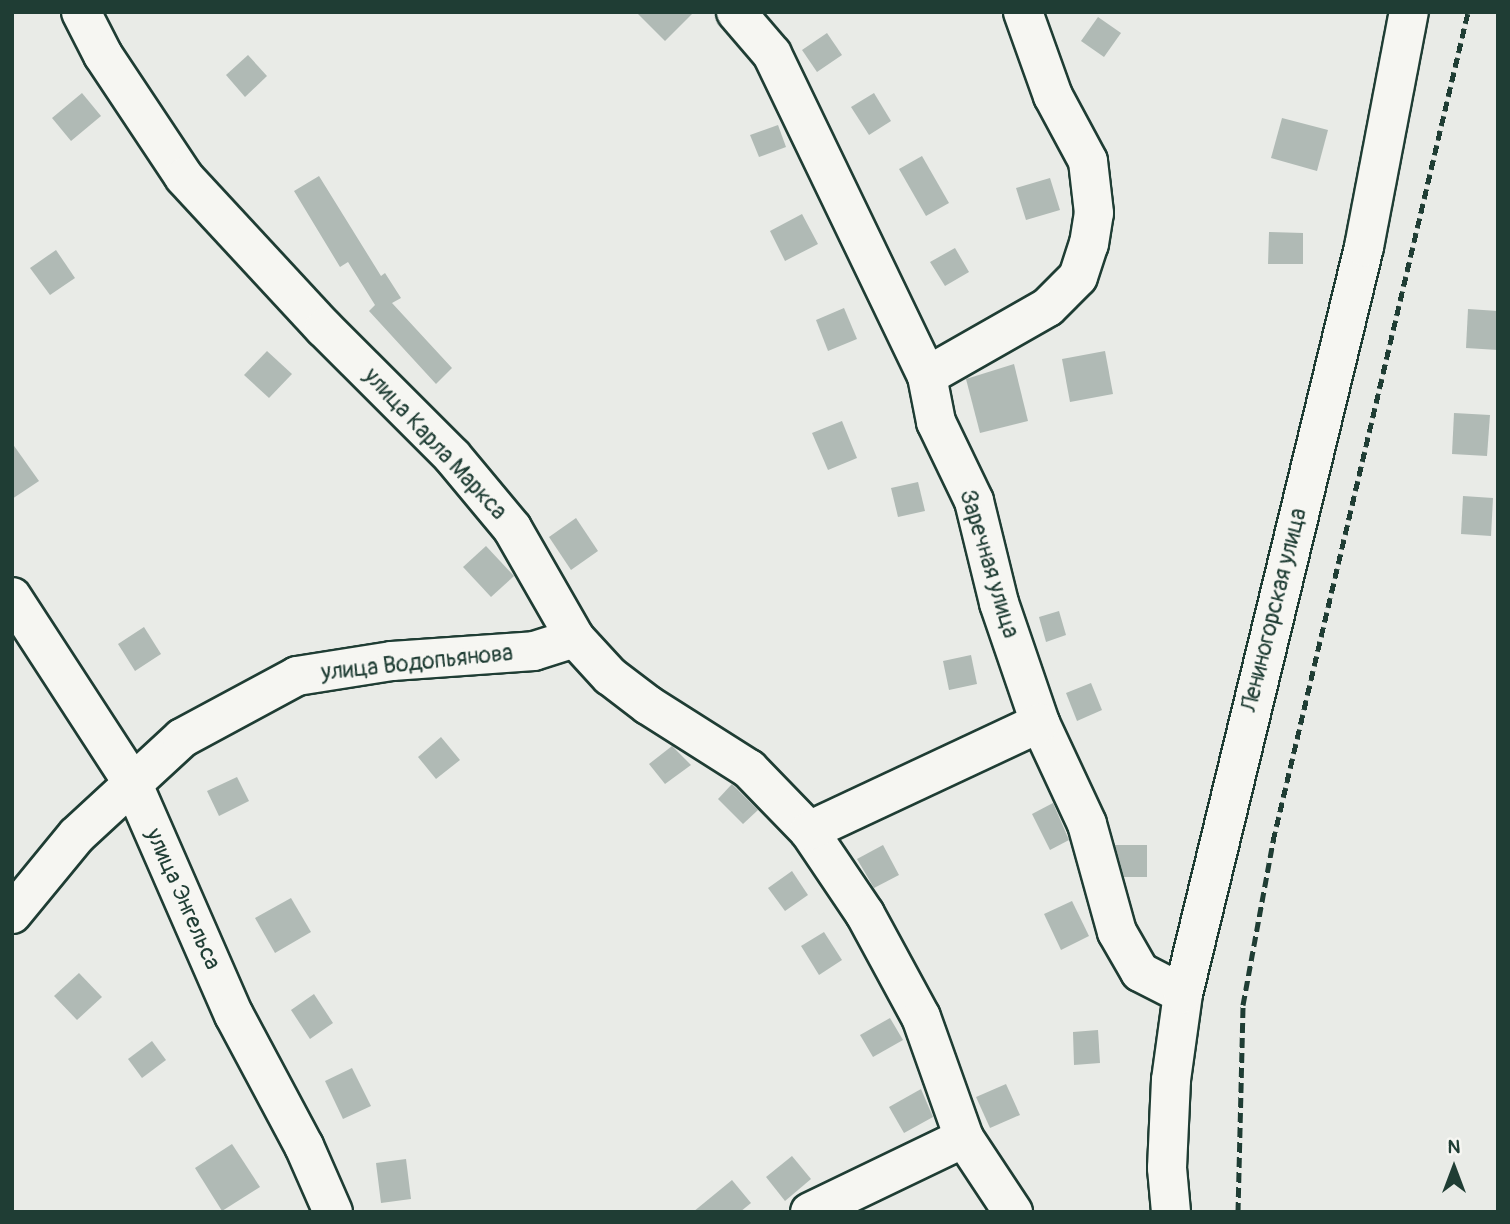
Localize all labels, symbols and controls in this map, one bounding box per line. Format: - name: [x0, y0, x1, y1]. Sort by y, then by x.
- street label: улица Карла Маркса: [358, 362, 512, 526]
- street label: Заречная улица: [953, 487, 1025, 641]
- street label: Лениногорская улица: [1235, 505, 1313, 715]
- street label: улица Водопьянова: [320, 639, 514, 687]
- street label: улица Энгельса: [140, 824, 226, 974]
- north arrow: [1419, 1133, 1489, 1203]
- text: N: [1448, 1135, 1460, 1159]

